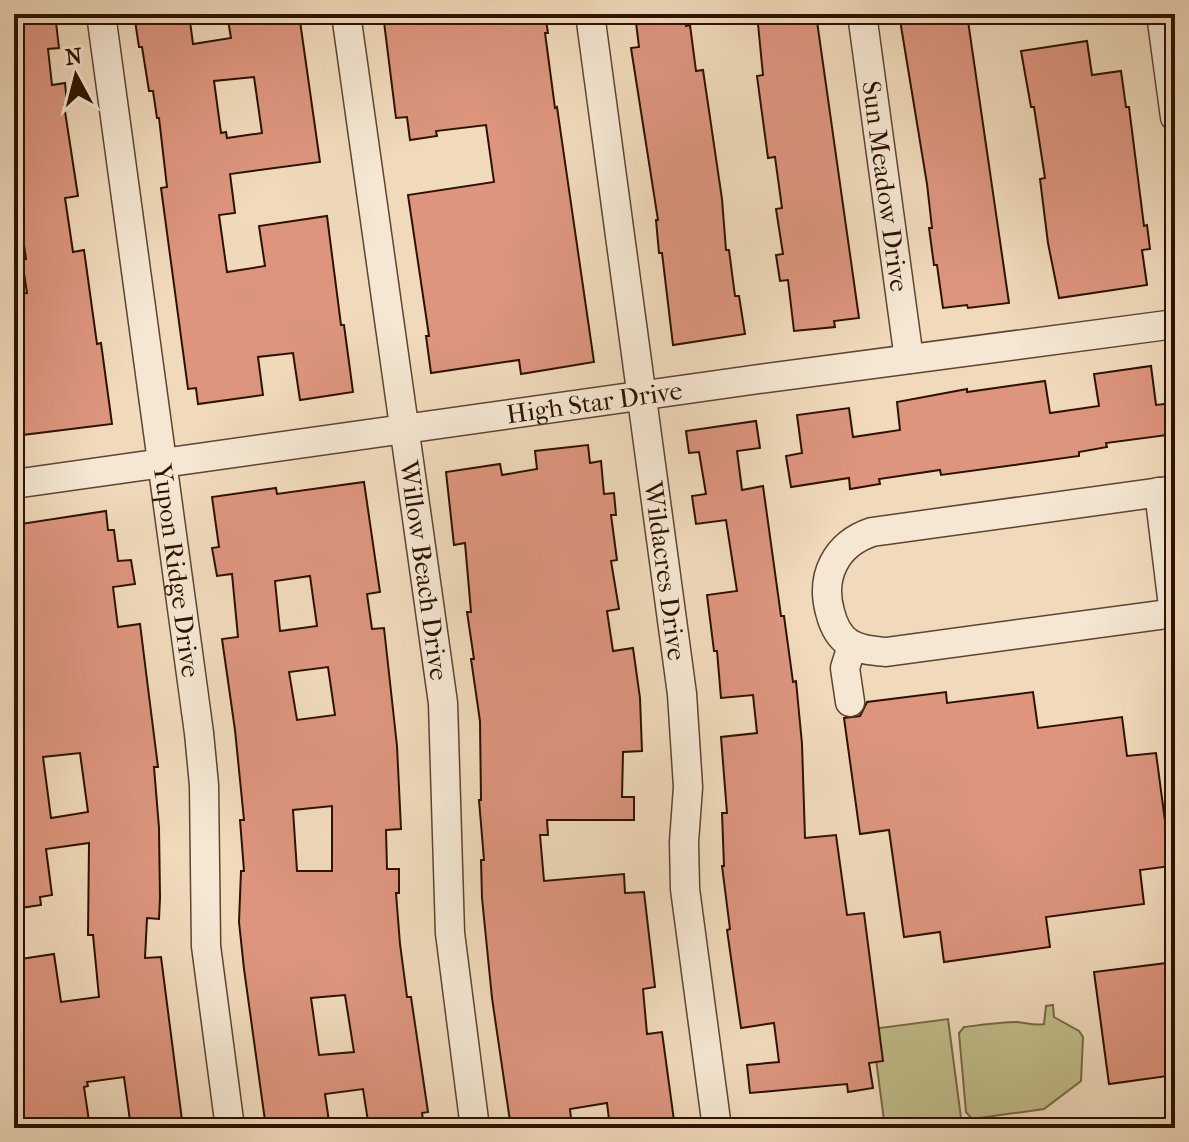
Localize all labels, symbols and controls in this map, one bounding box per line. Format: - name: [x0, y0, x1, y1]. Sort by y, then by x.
- north arrow: [36, 36, 116, 116]
- text: N: [64, 43, 84, 71]
- street label: Sun Meadow Drive: [855, 79, 915, 294]
- street label: High Star Drive: [504, 375, 684, 430]
- street label: Willow Beach Drive: [393, 458, 455, 683]
- street label: Yupon Ridge Drive: [146, 461, 206, 680]
- street label: Wildacres Drive: [637, 479, 692, 663]

